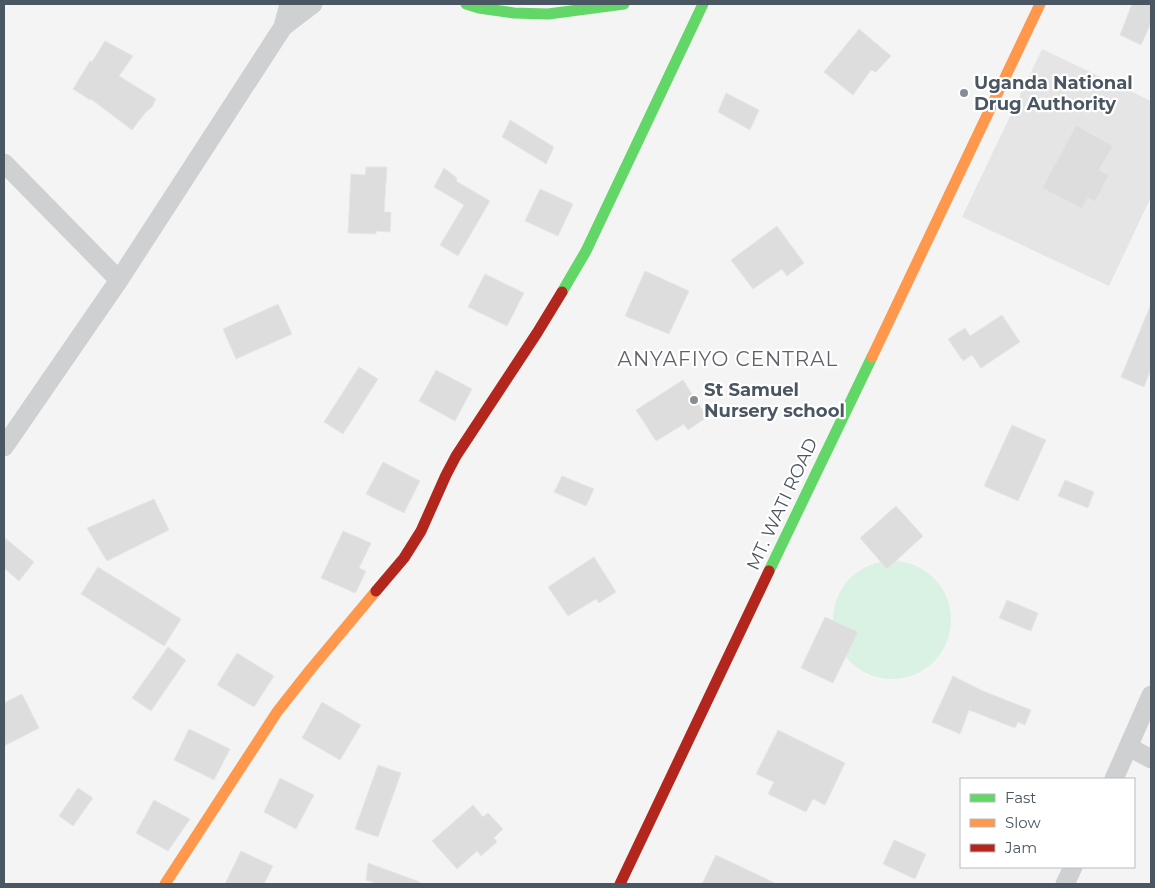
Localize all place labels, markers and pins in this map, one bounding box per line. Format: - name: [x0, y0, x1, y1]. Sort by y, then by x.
- place label: Uganda National Drug Authority: [974, 72, 1133, 115]
- marker: Uganda National Drug Authority: [958, 87, 970, 99]
- place label: St Samuel Nursery school: [704, 379, 845, 422]
- marker: St Samuel Nursery school: [688, 394, 700, 406]

